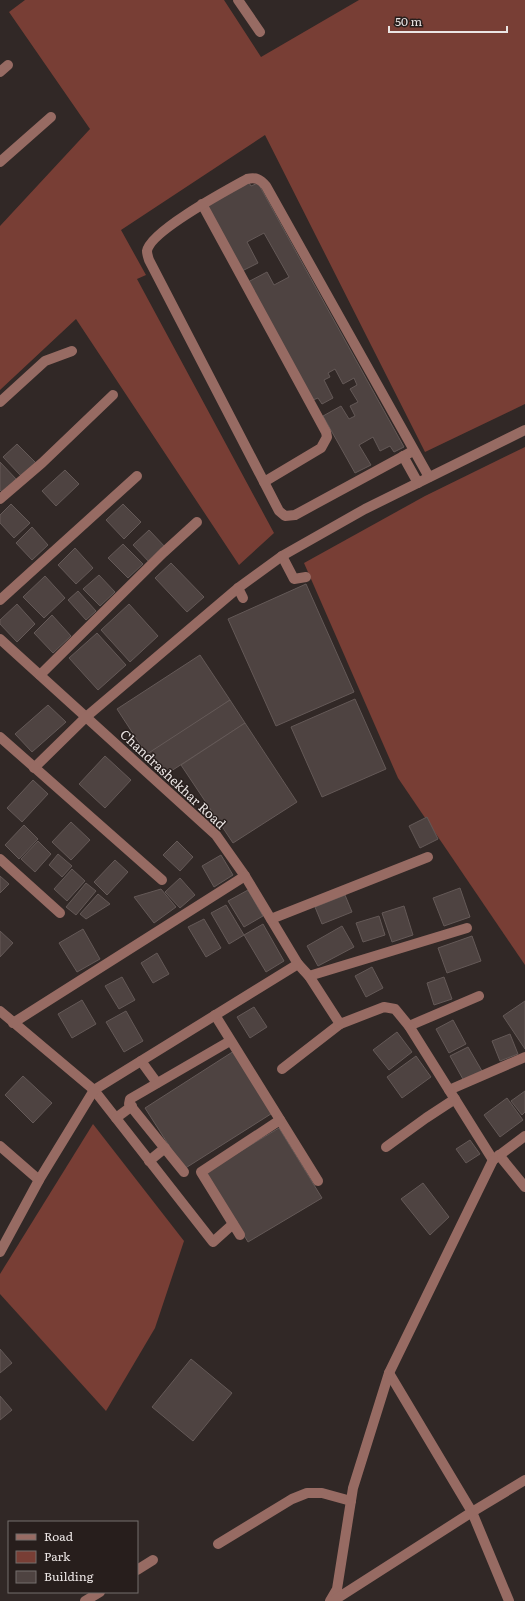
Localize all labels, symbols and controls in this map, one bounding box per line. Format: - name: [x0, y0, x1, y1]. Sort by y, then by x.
- scale bar: [389, 8, 507, 34]
- text: 50 m: [395, 12, 422, 30]
- street label: Chandrashekhar Road: [116, 724, 231, 833]
- legend: [8, 1521, 138, 1593]
- text: Road: [44, 1527, 74, 1545]
- text: Park: [44, 1547, 71, 1565]
- text: Building: [44, 1567, 94, 1585]

